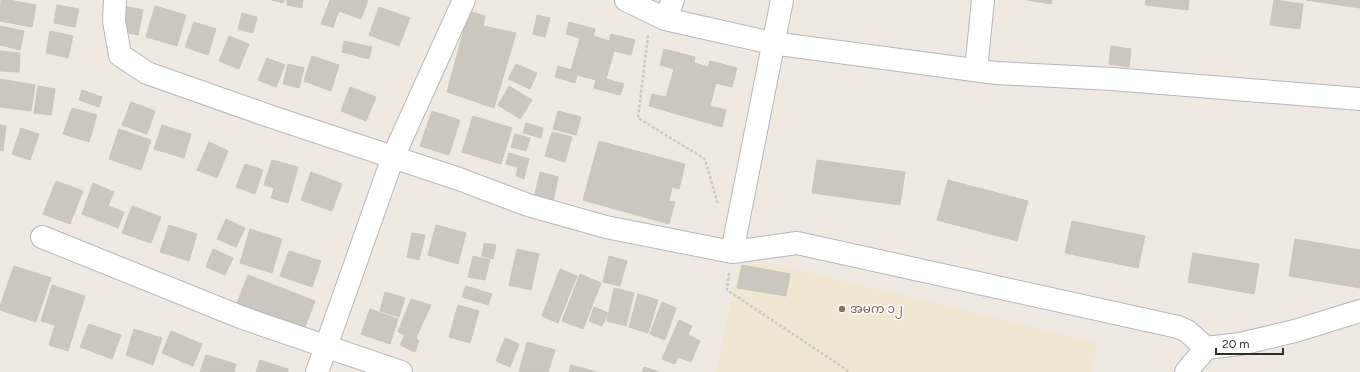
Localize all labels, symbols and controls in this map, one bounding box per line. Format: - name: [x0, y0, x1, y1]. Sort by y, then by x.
- place label: အမက ၁၂: [850, 302, 903, 319]
- marker: အမက ၁၂: [837, 304, 847, 314]
- scale bar: [1216, 330, 1283, 356]
- text: 20 m: [1222, 337, 1250, 351]

